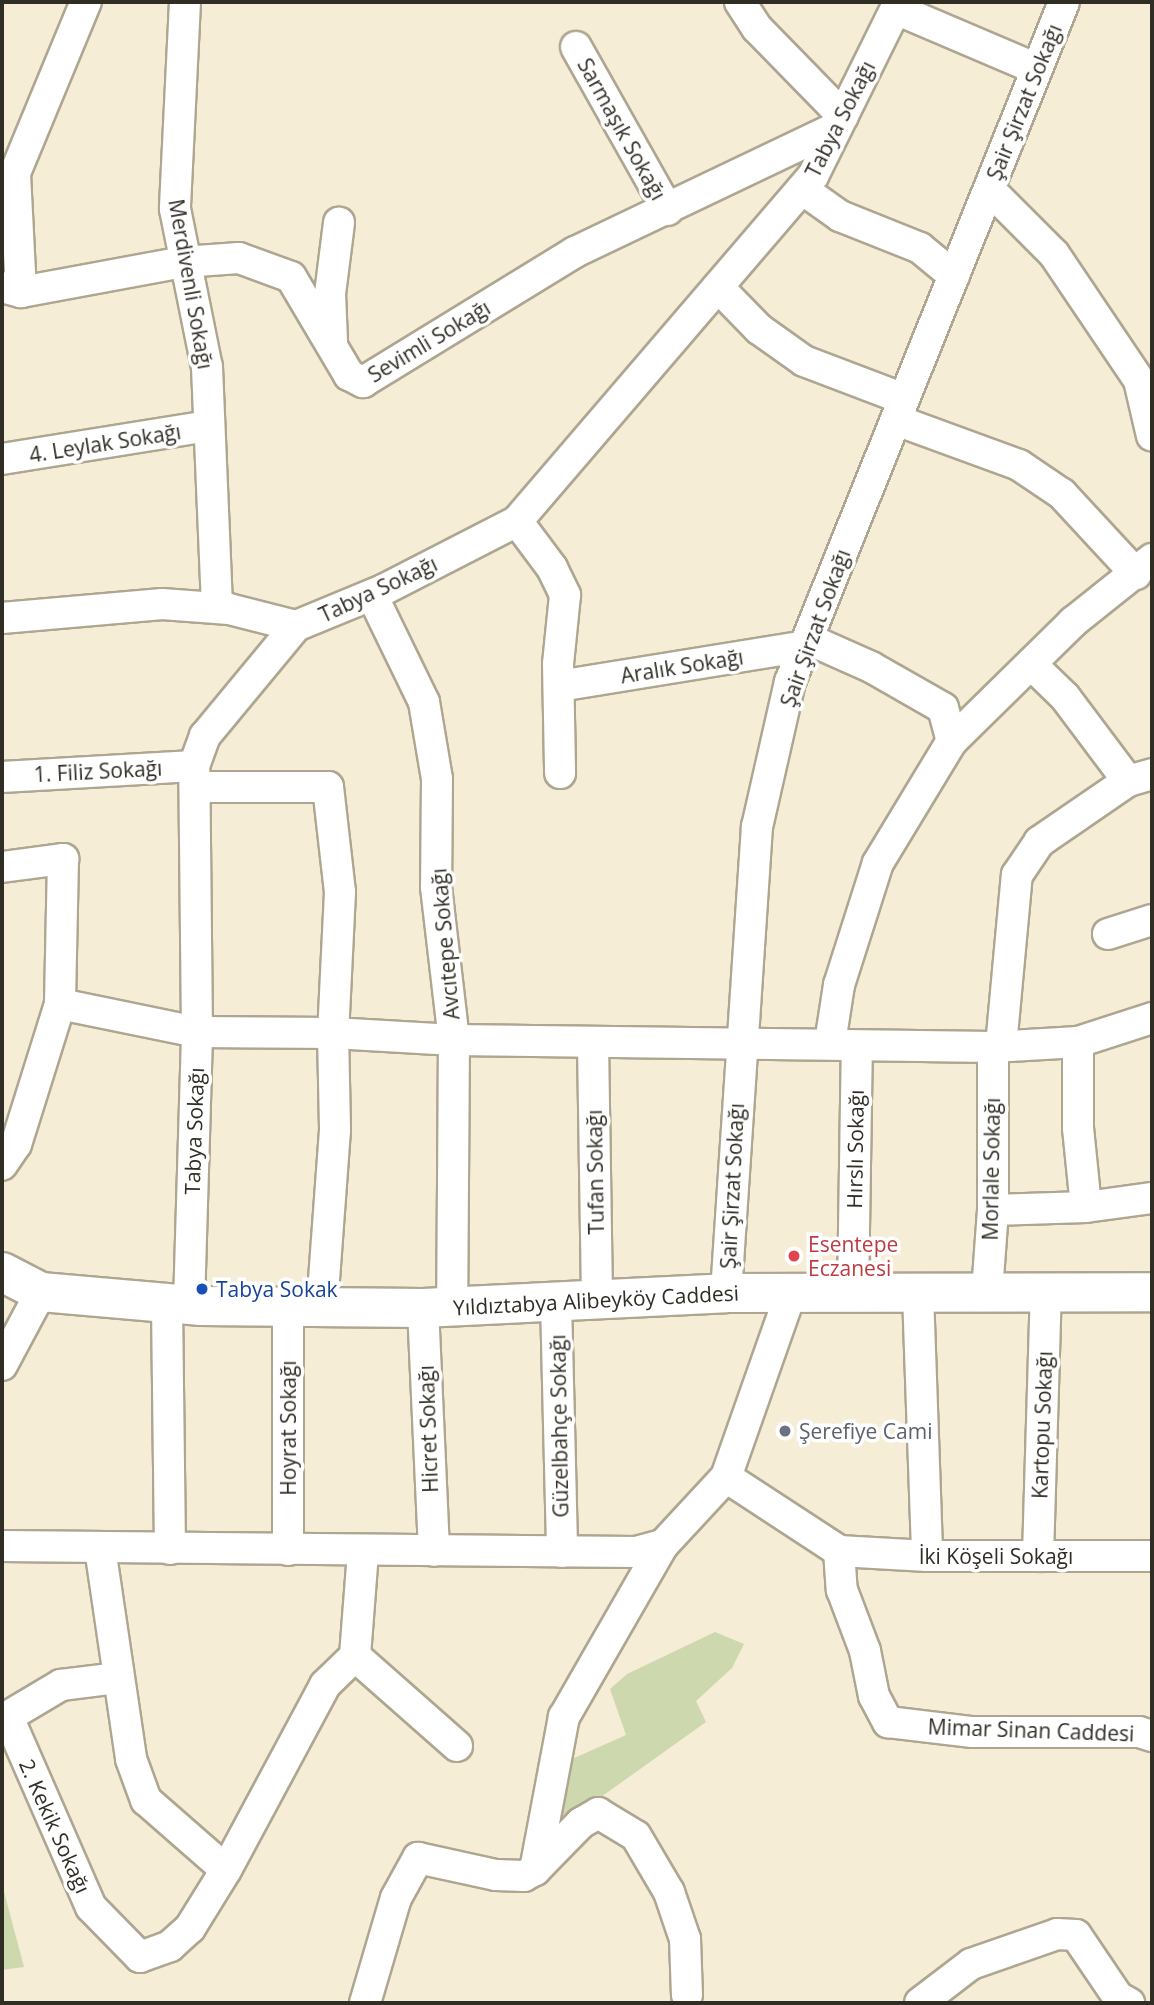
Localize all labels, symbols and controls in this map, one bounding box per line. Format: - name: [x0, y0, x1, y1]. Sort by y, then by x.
- street label: Şair Şirzat Sokağı: [981, 20, 1067, 184]
- street label: Sarmaşık Sokağı: [573, 54, 671, 204]
- street label: Tabya Sokağı: [800, 57, 880, 181]
- street label: Merdivenli Sokağı: [164, 197, 218, 371]
- street label: Sevimli Sokağı: [363, 295, 495, 387]
- street label: 4. Leylak Sokağı: [27, 419, 183, 467]
- street label: Şair Şirzat Sokağı: [775, 546, 855, 710]
- street label: Tabya Sokağı: [315, 551, 441, 627]
- street label: Aralık Sokağı: [619, 644, 745, 688]
- street label: 1. Filiz Sokağı: [33, 755, 163, 787]
- street label: Avcıtepe Sokağı: [426, 867, 464, 1021]
- street label: Tabya Sokağı: [179, 1067, 209, 1195]
- street label: Hırslı Sokağı: [841, 1089, 869, 1209]
- street label: Morlale Sokağı: [977, 1097, 1005, 1241]
- street label: Şair Şirzat Sokağı: [715, 1102, 749, 1270]
- street label: Tufan Sokağı: [581, 1109, 609, 1235]
- place label: Esentepe Eczanesi: [808, 1231, 898, 1281]
- marker: Esentepe Eczanesi: [786, 1248, 802, 1264]
- place label: Tabya Sokak: [216, 1276, 338, 1302]
- street label: Yıldıztabya Alibeyköy Caddesi: [452, 1280, 740, 1320]
- marker: Tabya Sokak: [194, 1281, 210, 1297]
- street label: Güzelbahçe Sokağı: [545, 1334, 573, 1518]
- street label: Kartopu Sokağı: [1027, 1351, 1057, 1499]
- street label: Hoyrat Sokağı: [275, 1360, 301, 1496]
- street label: Hicret Sokağı: [413, 1365, 443, 1493]
- place label: Şerefiye Cami: [799, 1418, 932, 1444]
- marker: Şerefiye Cami: [777, 1423, 793, 1439]
- street label: İki Köşeli Sokağı: [919, 1543, 1073, 1569]
- street label: Mimar Sinan Caddesi: [927, 1714, 1135, 1746]
- street label: 2. Kekik Sokağı: [14, 1755, 96, 1897]

